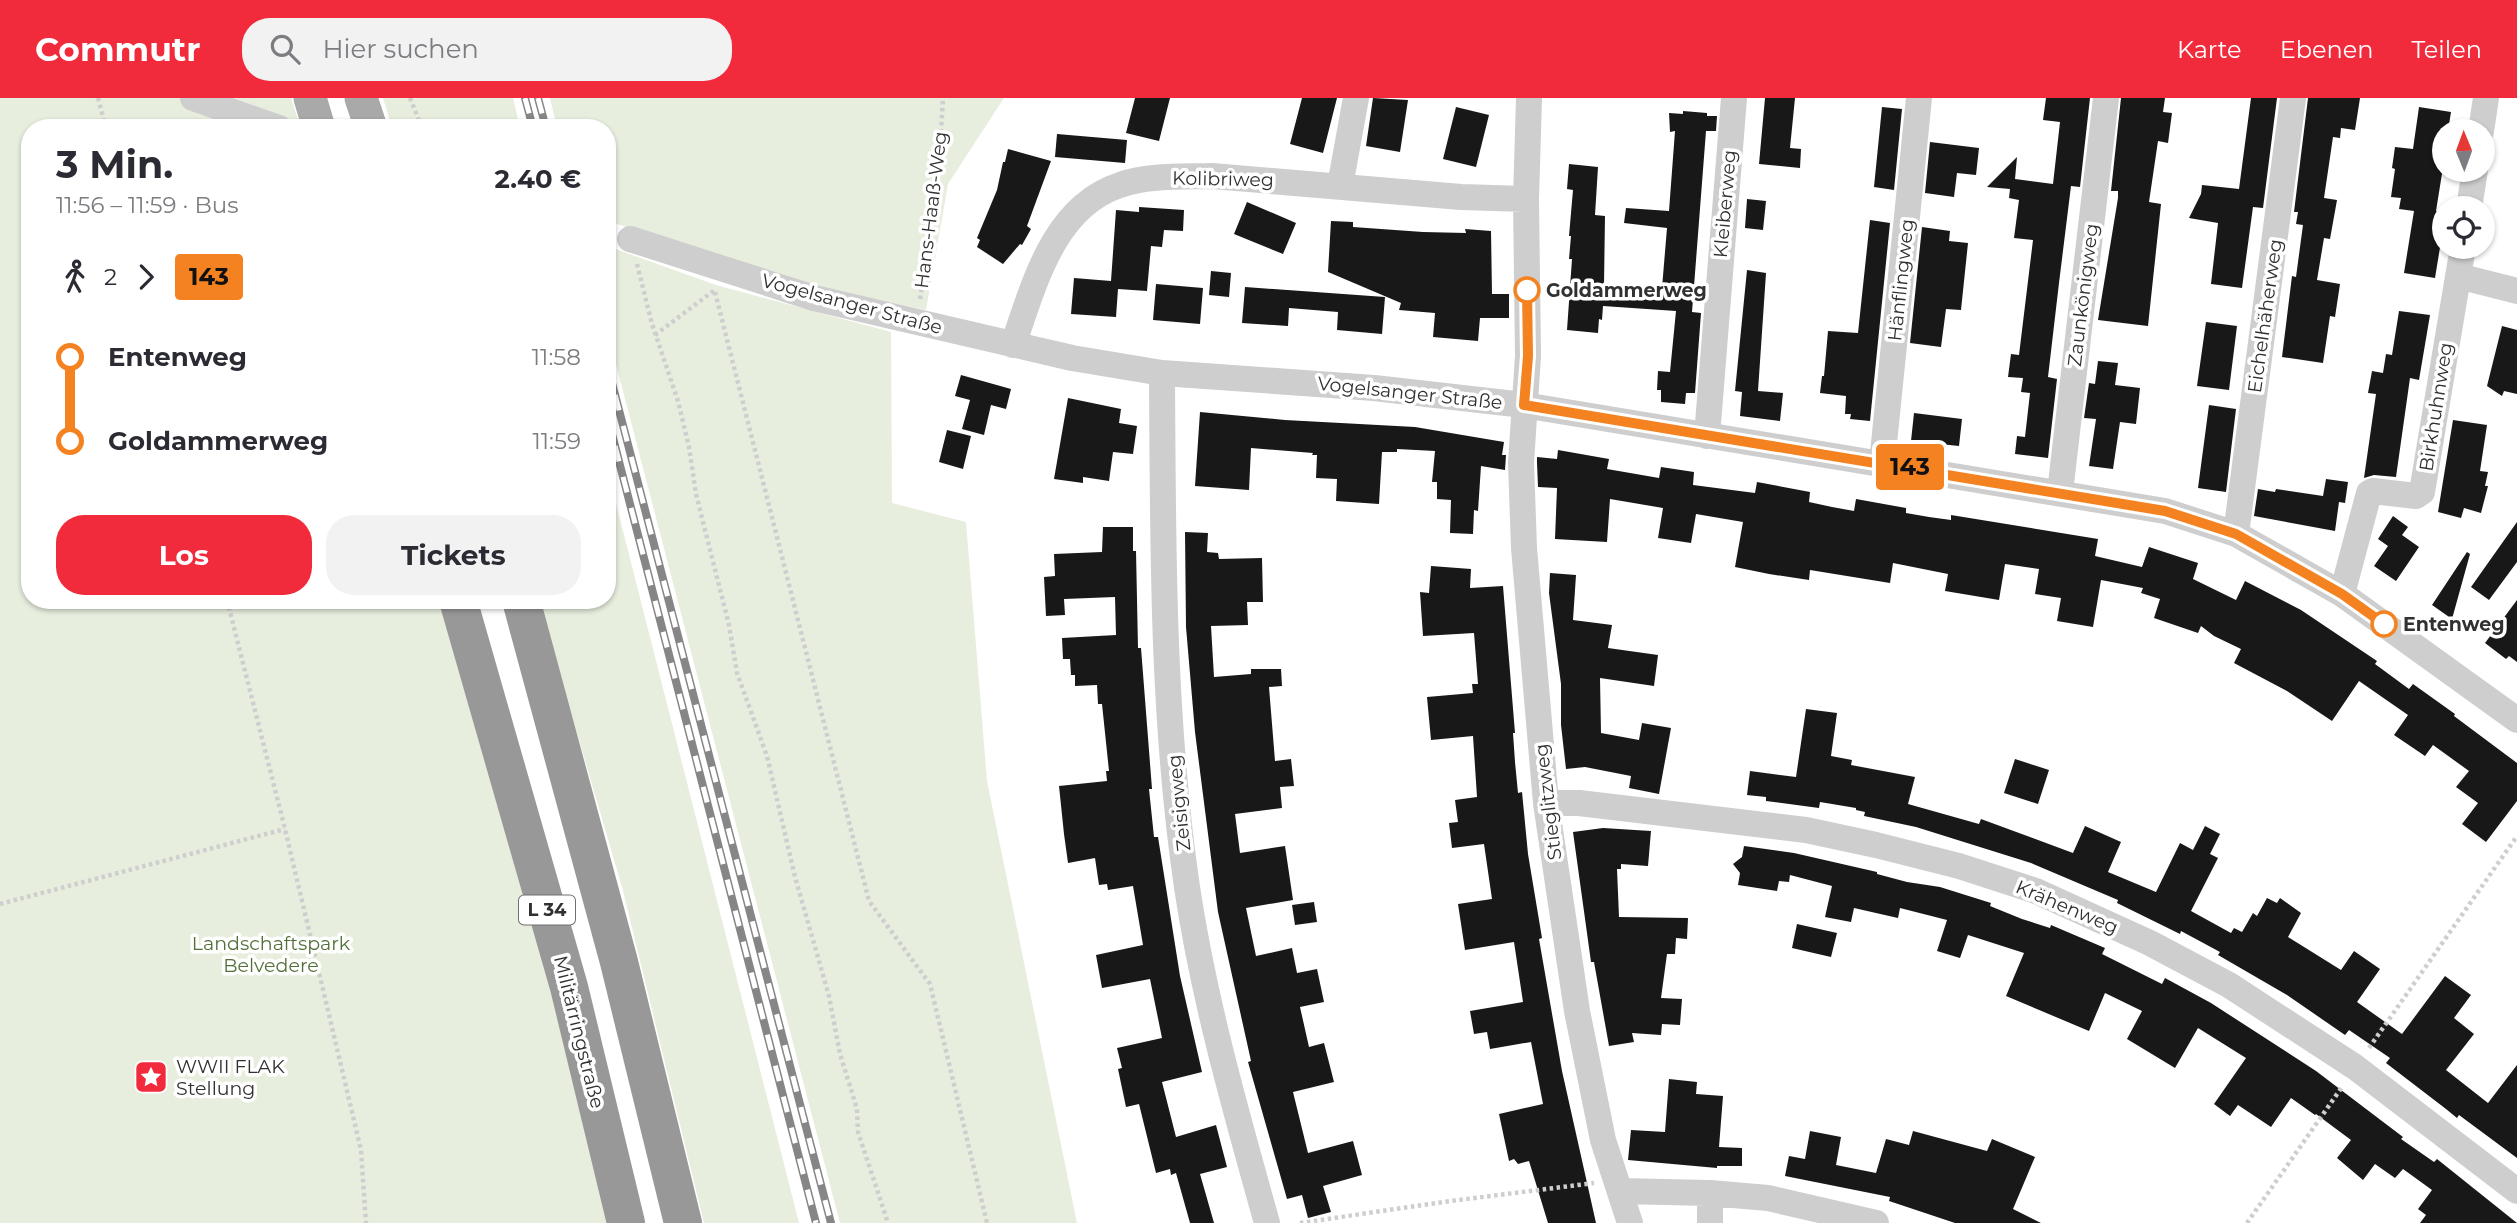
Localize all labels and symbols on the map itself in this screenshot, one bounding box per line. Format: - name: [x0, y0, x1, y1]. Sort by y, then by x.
- north arrow: [2432, 119, 2496, 182]
- street label: Hans-Haaß-Weg: [910, 130, 952, 290]
- street label: Kleiberweg: [1709, 149, 1741, 259]
- street label: Kolibriweg: [1172, 167, 1274, 191]
- street label: Hänflingweg: [1883, 218, 1919, 342]
- street label: Zaunkönigweg: [2063, 222, 2103, 368]
- street label: Eichelhäherweg: [2243, 238, 2287, 394]
- street label: Vogelsanger Straße: [759, 269, 945, 339]
- marker: Goldammerweg: [1514, 277, 1540, 303]
- place label: Goldammerweg: [1546, 279, 1707, 302]
- street label: Birkhuhnweg: [2414, 341, 2458, 473]
- street label: Vogelsanger Straße: [1316, 372, 1504, 414]
- line badge: 143: [1870, 444, 1950, 490]
- marker: Entenweg: [2371, 611, 2397, 637]
- place label: Entenweg: [2403, 613, 2505, 636]
- street label: Stieglitzweg: [1529, 742, 1567, 862]
- street label: Zeisigweg: [1162, 754, 1196, 852]
- street label: Krähenweg: [2012, 875, 2122, 939]
- road number: L 34: [519, 896, 575, 924]
- park label: Landschaftspark Belvedere: [192, 932, 351, 977]
- street label: Militärringstraße: [549, 953, 609, 1111]
- place label: WWII FLAK Stellung: [176, 1055, 285, 1100]
- place icon: WWII FLAK Stellung: [132, 1058, 170, 1096]

